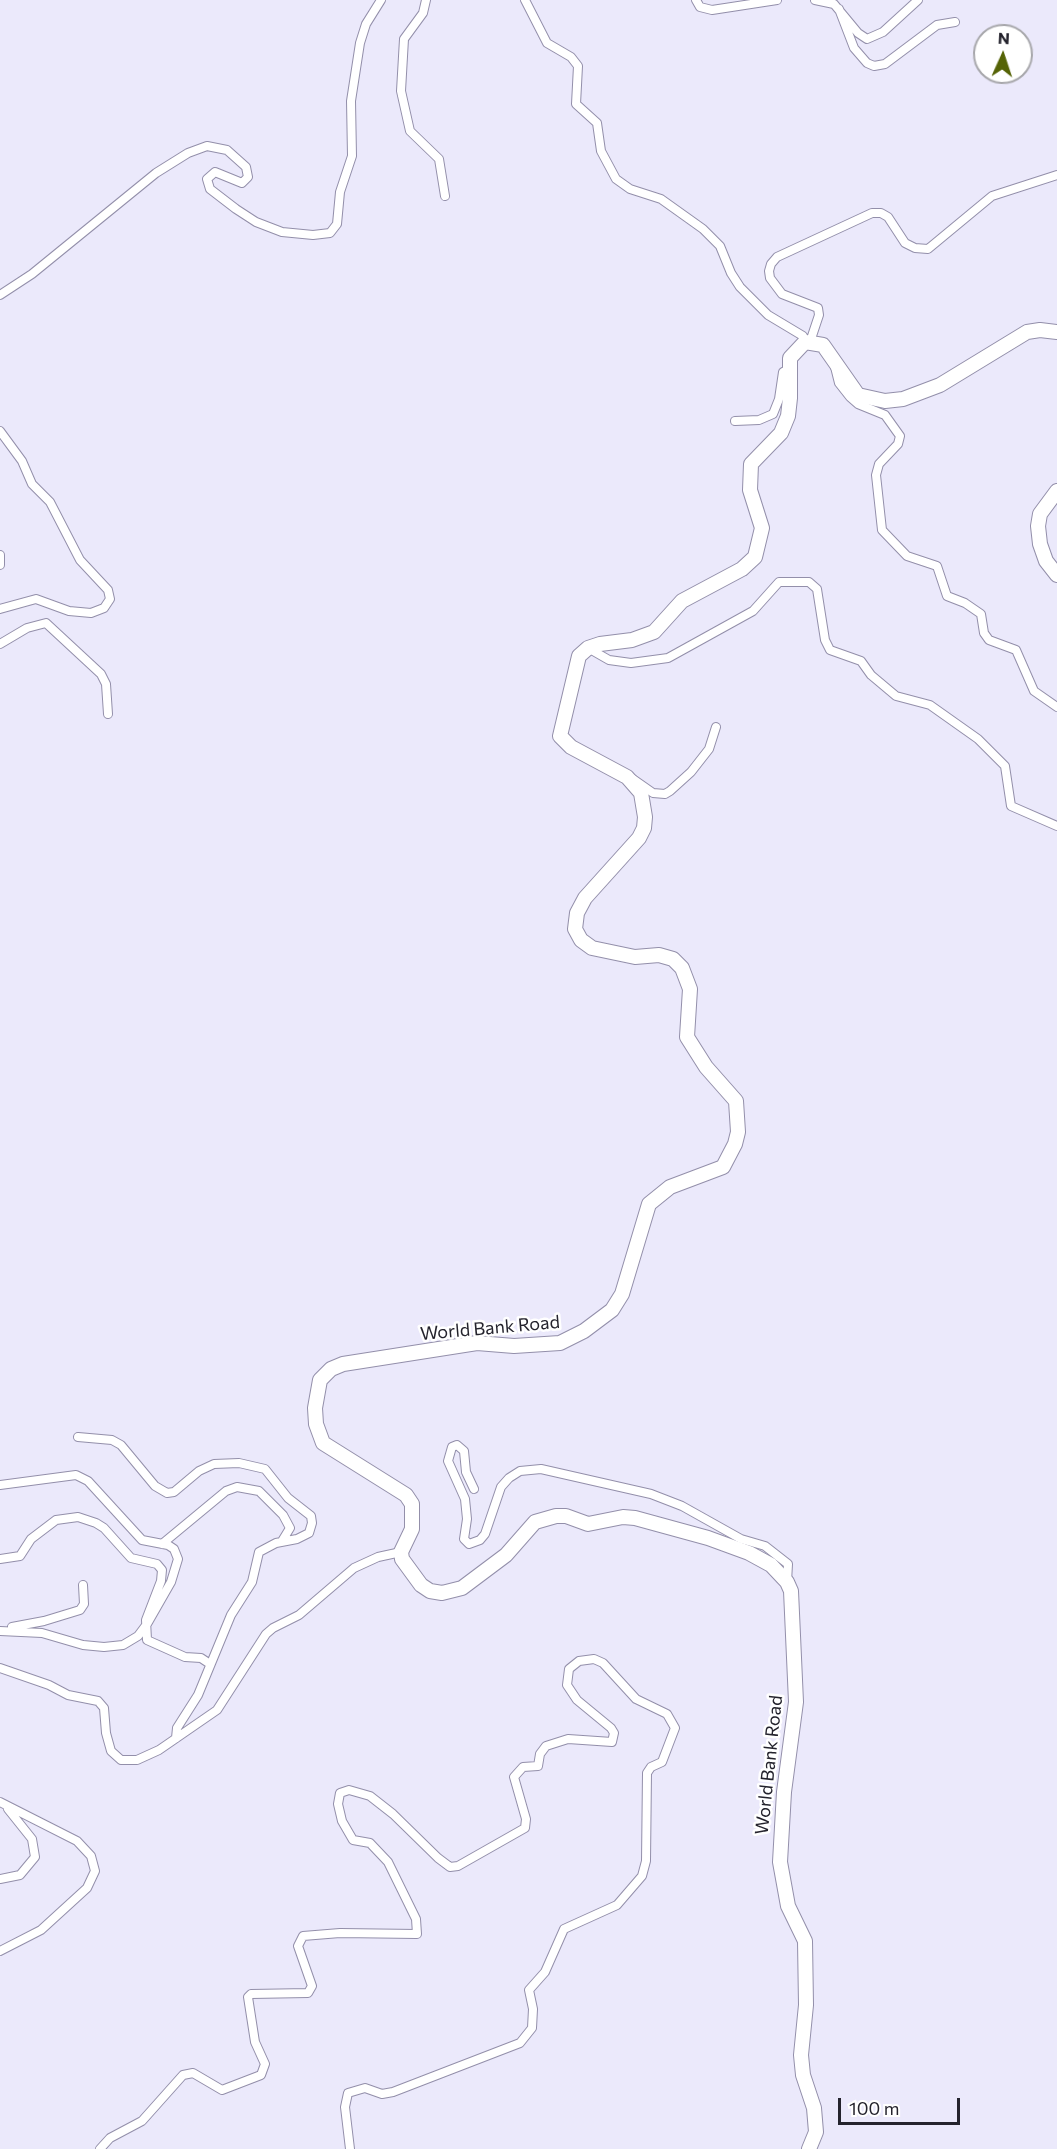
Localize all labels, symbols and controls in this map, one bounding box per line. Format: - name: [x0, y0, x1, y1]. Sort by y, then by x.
- north arrow: [973, 24, 1033, 84]
- text: N: [997, 28, 1010, 47]
- street label: World Bank Road: [419, 1311, 561, 1345]
- street label: World Bank Road: [751, 1694, 787, 1836]
- scale bar: [841, 2086, 962, 2124]
- text: 100 m: [849, 2097, 899, 2119]

